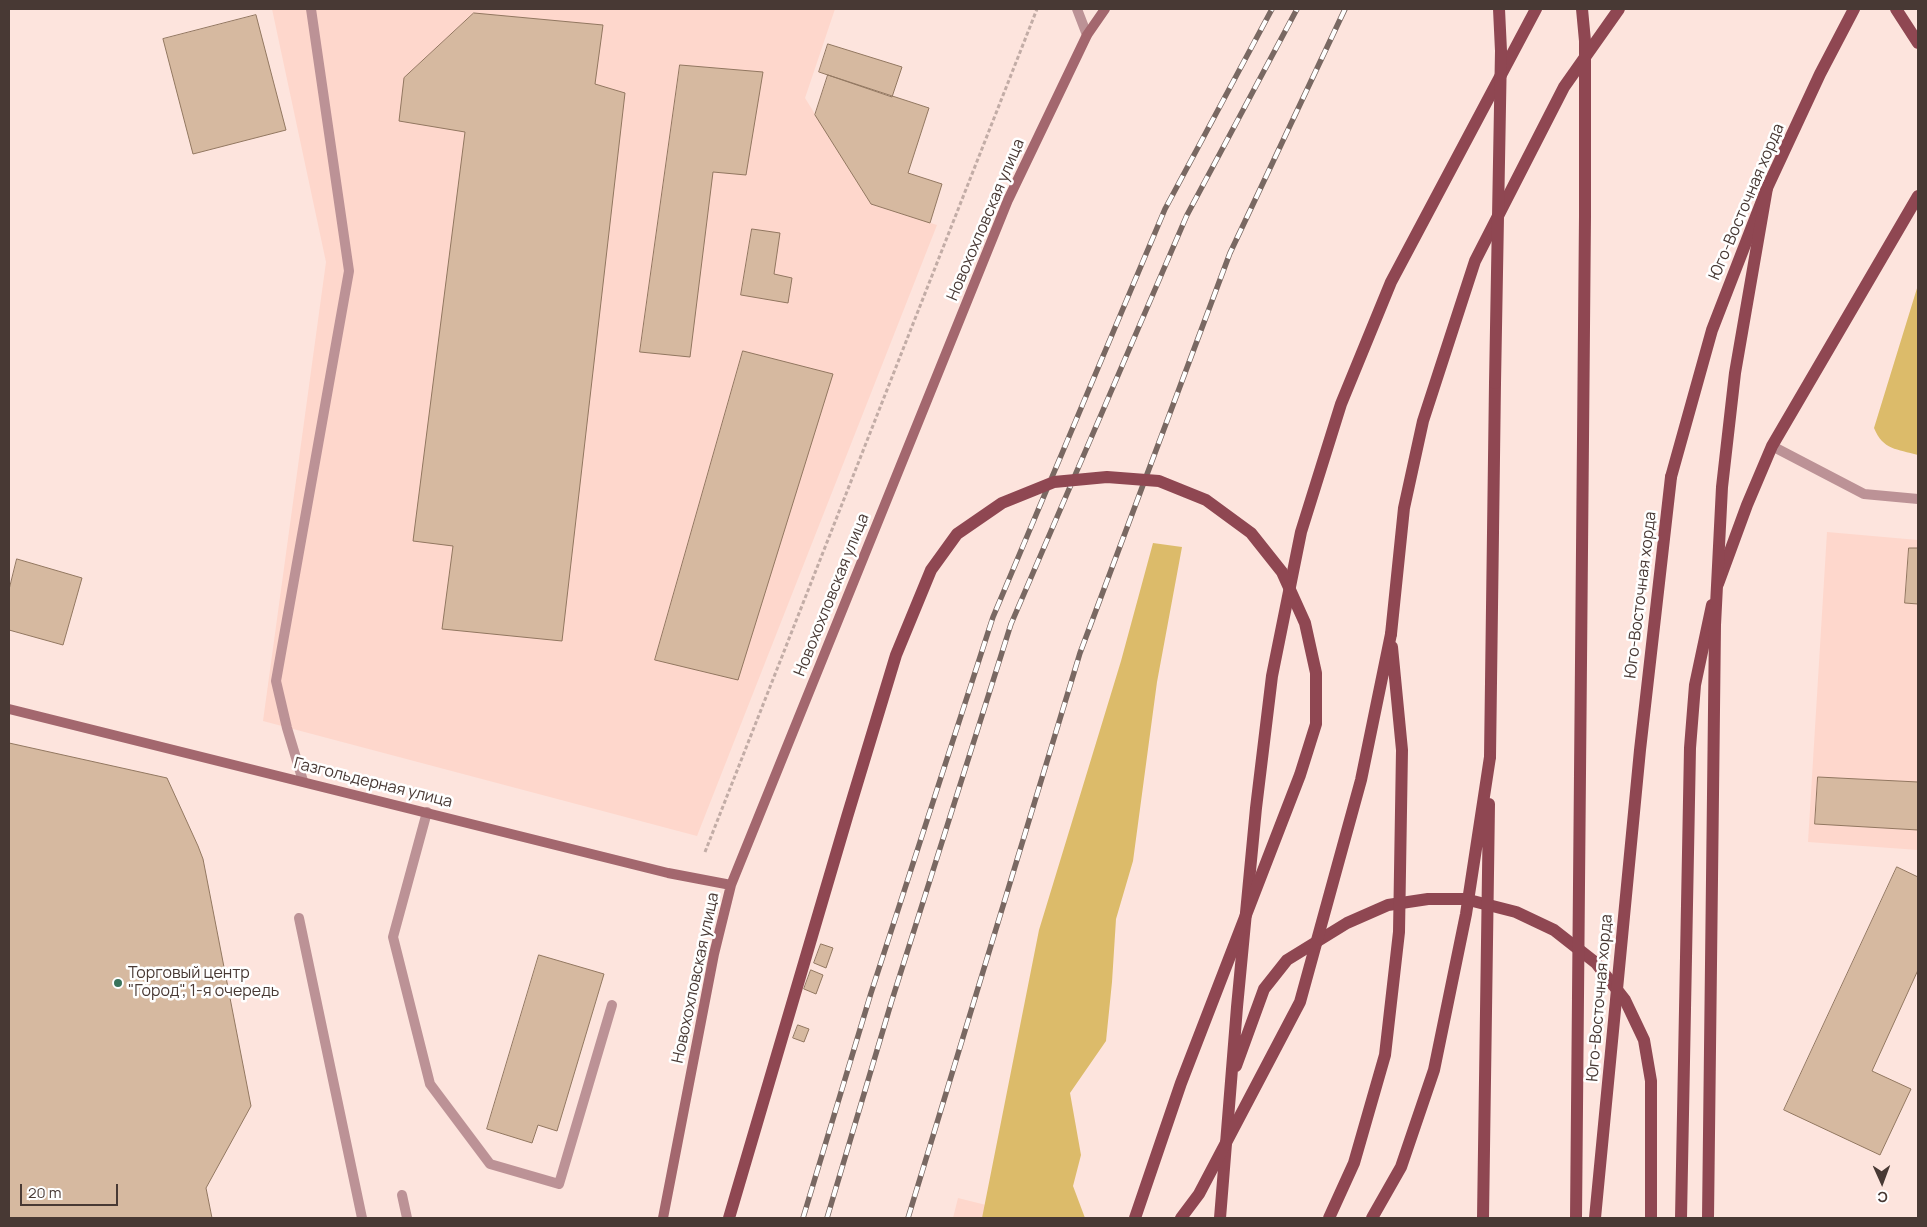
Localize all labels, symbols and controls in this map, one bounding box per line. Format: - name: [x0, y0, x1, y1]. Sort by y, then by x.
- street label: Юго-Восточная хорда: [1705, 121, 1789, 283]
- street label: Новохохловская улица: [943, 136, 1029, 304]
- street label: Юго-Восточная хорда: [1621, 510, 1661, 680]
- street label: Новохохловская улица: [791, 511, 873, 679]
- street label: Газгольдерная улица: [292, 754, 454, 812]
- street label: Новохохловская улица: [669, 891, 723, 1065]
- street label: Юго-Восточная хорда: [1583, 913, 1617, 1083]
- place label: Торговый центр "Город", 1-я очередь: [128, 964, 279, 1002]
- marker: Торговый центр "Город", 1-я очередь: [112, 977, 124, 989]
- north arrow: [1857, 1157, 1907, 1207]
- scale bar: [22, 1174, 120, 1206]
- text: 20 m: [28, 1182, 61, 1203]
- text: С: [1877, 1188, 1888, 1207]

